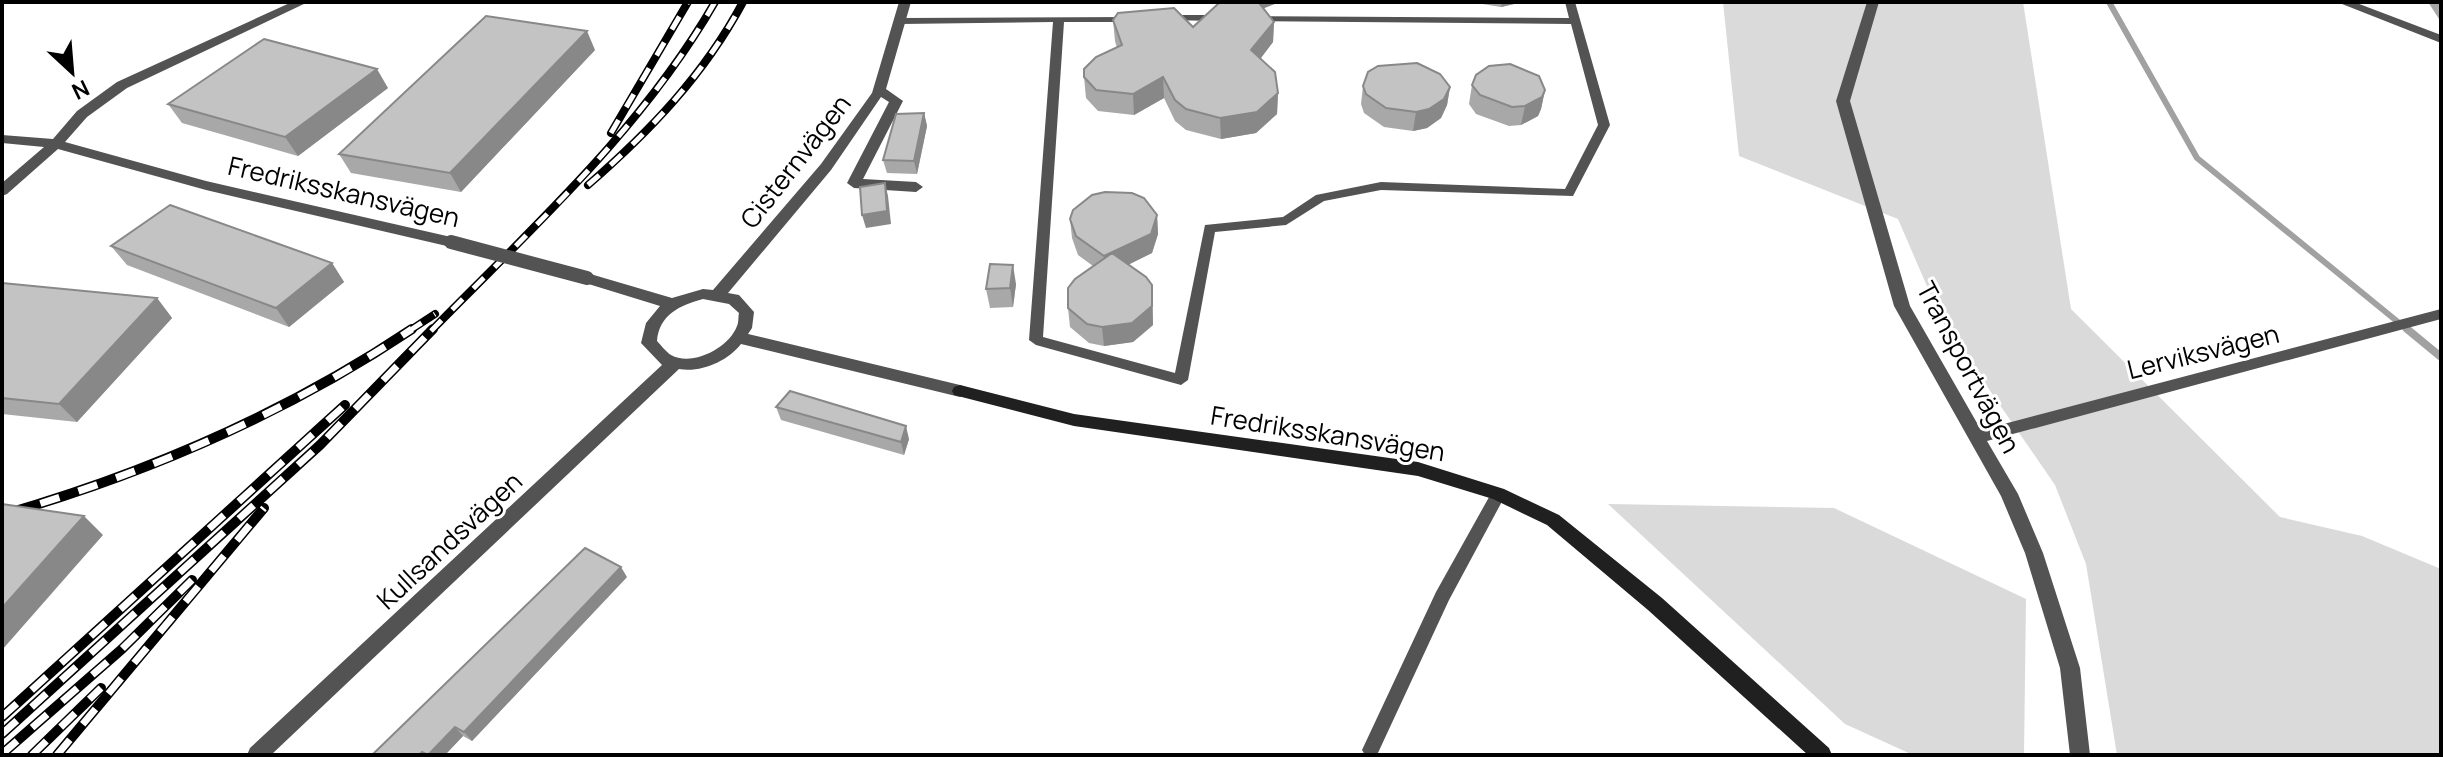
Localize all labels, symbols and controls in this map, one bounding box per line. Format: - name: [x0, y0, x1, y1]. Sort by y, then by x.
- north arrow: [32, 32, 112, 112]
- text: N: [67, 73, 94, 107]
- street label: Cisternvägen: [731, 87, 859, 235]
- street label: Fredriksskansvägen: [225, 147, 463, 235]
- street label: Transportvägen: [1909, 275, 2029, 459]
- street label: Lerviksvägen: [2123, 315, 2283, 387]
- street label: Fredriksskansvägen: [1208, 397, 1448, 469]
- street label: Kullsandsvägen: [368, 463, 530, 617]

